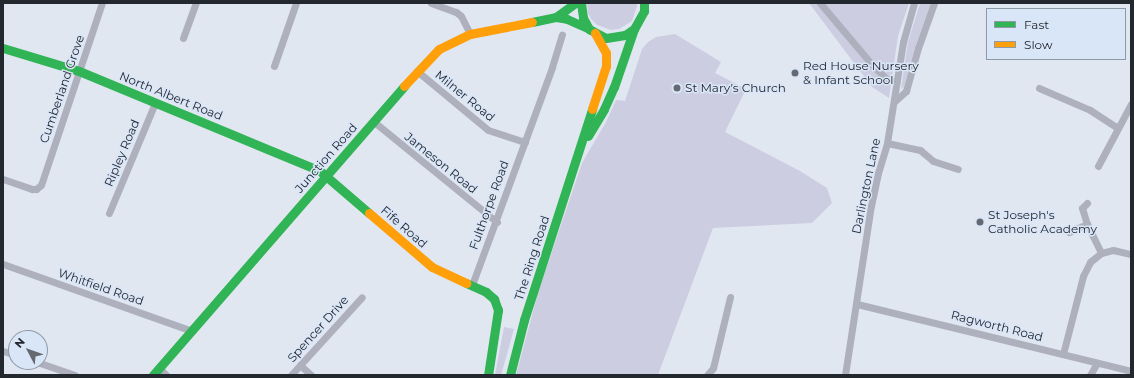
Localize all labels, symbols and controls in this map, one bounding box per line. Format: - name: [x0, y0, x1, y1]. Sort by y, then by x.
- legend: [986, 8, 1126, 60]
- text: Fast: [1024, 17, 1049, 32]
- street label: Cumberland Grove: [37, 33, 87, 145]
- text: Slow: [1024, 37, 1053, 52]
- place label: Red House Nursery & Infant School: [803, 59, 919, 87]
- street label: Milner Road: [432, 68, 498, 124]
- marker: Red House Nursery & Infant School: [790, 68, 800, 78]
- street label: North Albert Road: [117, 69, 225, 123]
- place label: St Mary’s Church: [685, 81, 786, 95]
- marker: St Mary’s Church: [672, 83, 682, 93]
- street label: Ripley Road: [101, 117, 143, 189]
- street label: Junction Road: [292, 120, 360, 196]
- street label: Jameson Road: [402, 129, 480, 197]
- street label: Darlington Lane: [849, 137, 883, 235]
- street label: Fulthorpe Road: [466, 159, 512, 251]
- street label: Fife Road: [378, 203, 430, 251]
- place label: St Joseph's Catholic Academy: [988, 208, 1097, 236]
- street label: The Ring Road: [512, 214, 552, 302]
- marker: St Joseph's Catholic Academy: [975, 217, 985, 227]
- street label: Whitfield Road: [56, 266, 146, 308]
- street label: Spencer Drive: [284, 293, 352, 365]
- street label: Ragworth Road: [950, 308, 1044, 344]
- north arrow: [8, 330, 48, 370]
- text: N: [11, 335, 28, 351]

